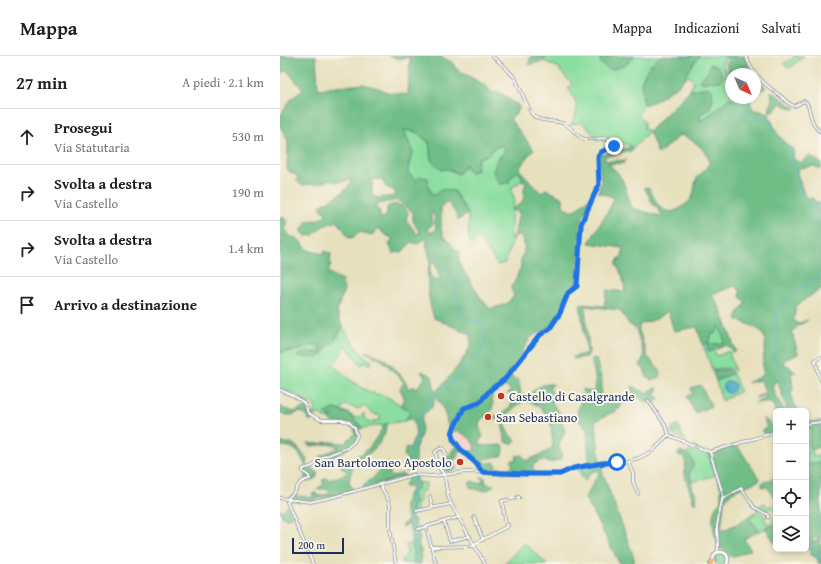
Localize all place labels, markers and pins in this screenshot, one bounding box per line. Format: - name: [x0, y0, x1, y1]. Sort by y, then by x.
- place label: Castello di Casalgrande: [509, 387, 635, 406]
- marker: Castello di Casalgrande: [496, 391, 506, 401]
- place label: San Sebastiano: [496, 408, 578, 427]
- marker: San Sebastiano: [483, 412, 493, 422]
- place label: San Bartolomeo Apostolo: [315, 453, 452, 472]
- marker: San Bartolomeo Apostolo: [455, 457, 465, 467]

